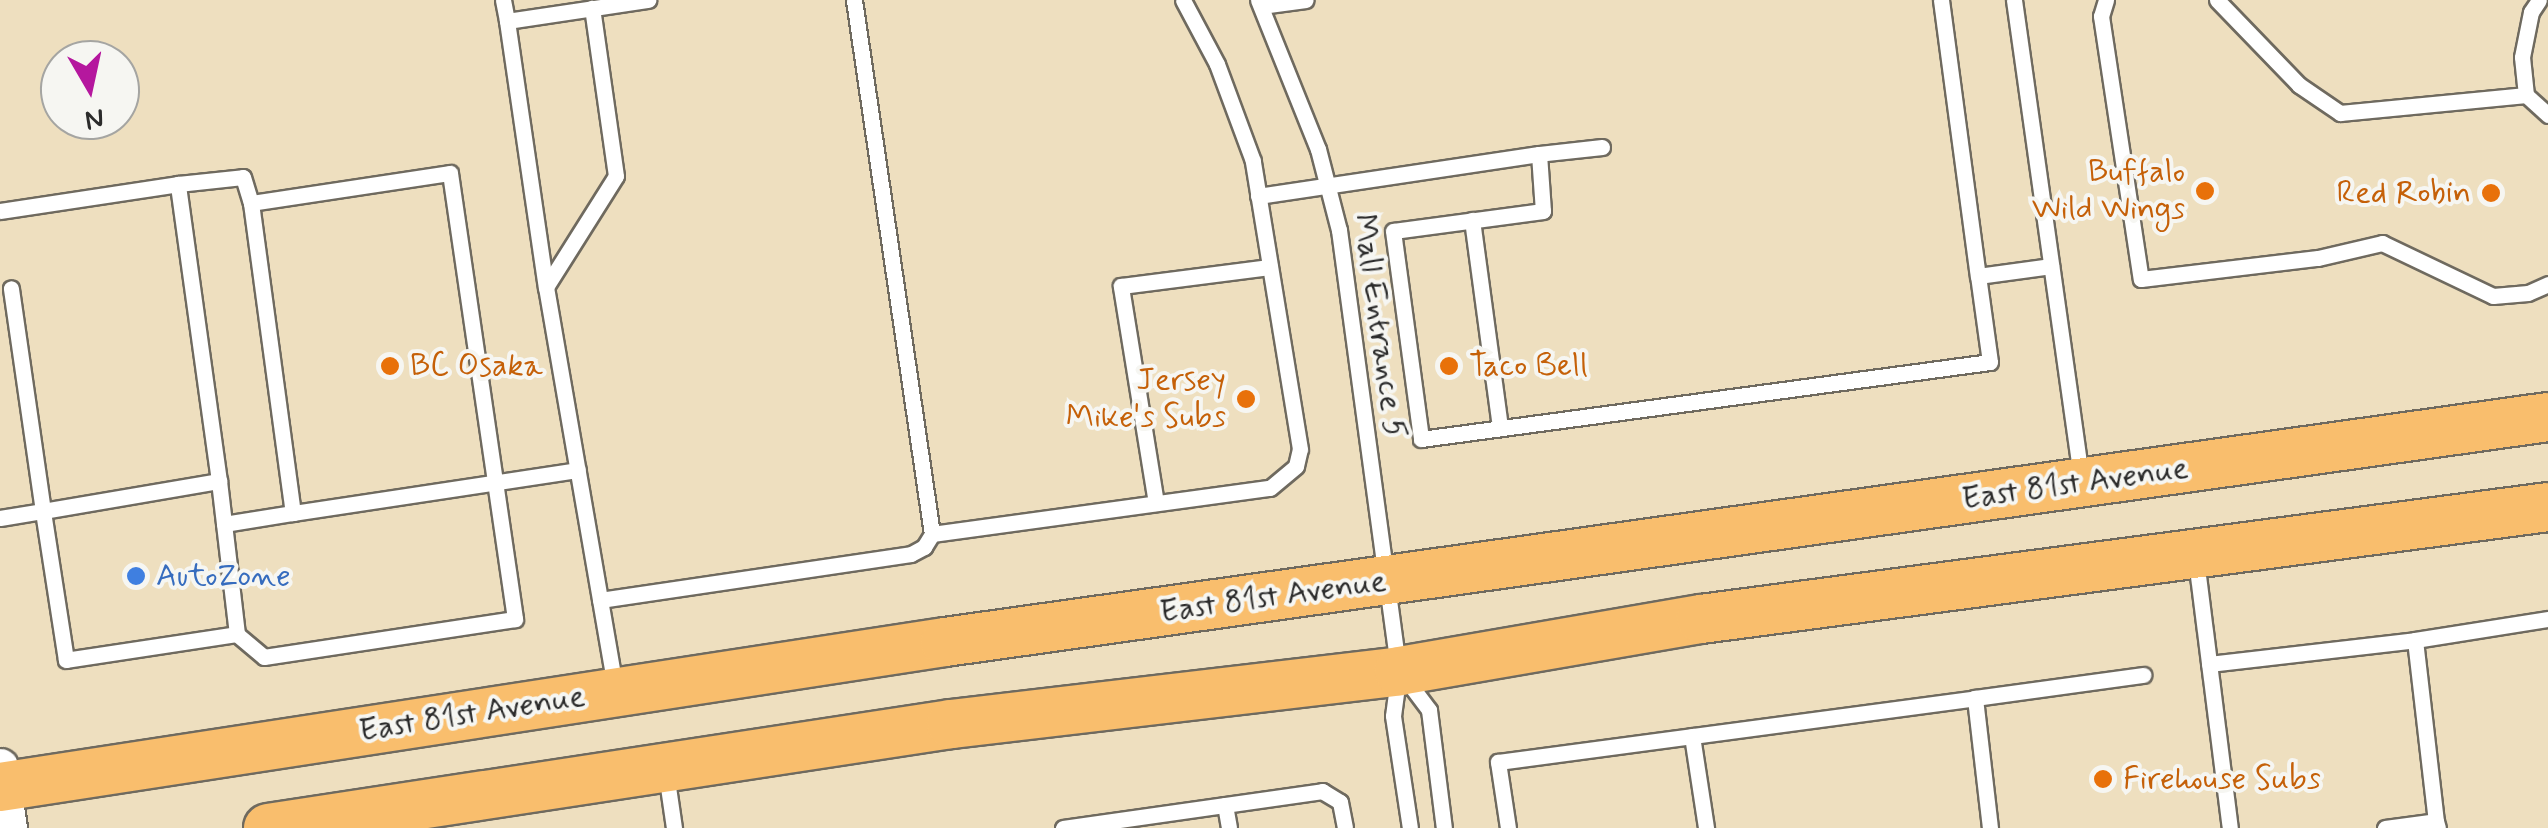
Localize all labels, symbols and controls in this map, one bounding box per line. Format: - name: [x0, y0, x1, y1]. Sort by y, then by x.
- north arrow: [40, 40, 140, 140]
- text: N: [82, 98, 107, 138]
- place label: Buffalo Wild Wings: [2032, 154, 2185, 229]
- place label: Red Robin: [2329, 174, 2471, 212]
- marker: Buffalo Wild Wings: [2194, 180, 2216, 202]
- marker: Red Robin: [2480, 182, 2502, 204]
- street label: Mall Entrance 5: [1345, 216, 1413, 436]
- place label: BC Osaka: [410, 347, 546, 385]
- place label: Taco Bell: [1469, 347, 1586, 385]
- marker: BC Osaka: [379, 355, 401, 377]
- marker: Taco Bell: [1438, 355, 1460, 377]
- place label: Jersey Mike's Subs: [1064, 362, 1226, 437]
- marker: Jersey Mike's Subs: [1235, 388, 1257, 410]
- street label: East 81st Avenue: [1959, 449, 2191, 519]
- place label: AutoZone: [156, 557, 291, 595]
- street label: East 81st Avenue: [1157, 562, 1389, 632]
- marker: AutoZone: [125, 565, 147, 587]
- street label: East 81st Avenue: [356, 677, 588, 751]
- place label: Firehouse Subs: [2123, 760, 2319, 798]
- marker: Firehouse Subs: [2092, 768, 2114, 790]

